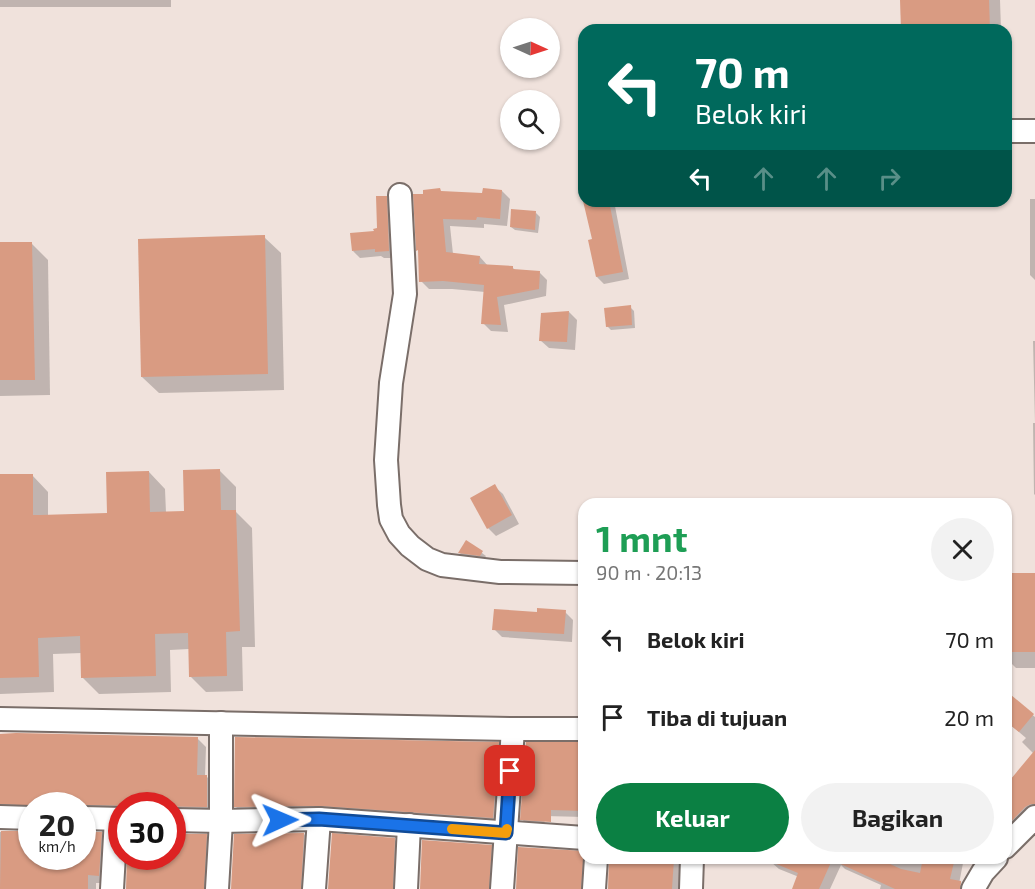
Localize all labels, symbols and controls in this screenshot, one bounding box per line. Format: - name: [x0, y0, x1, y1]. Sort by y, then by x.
- north arrow: [500, 18, 560, 78]
- map controls: [500, 18, 560, 150]
- text: 70 m: [695, 46, 790, 96]
- icon: left: [596, 48, 674, 126]
- button: search: [500, 90, 560, 150]
- text: Belok kiri: [695, 97, 807, 129]
- icon: left: [684, 162, 717, 195]
- icon: ahead: [747, 162, 780, 195]
- icon: ahead: [810, 162, 843, 195]
- icon: right: [873, 162, 906, 195]
- text: 1 mnt: [596, 516, 687, 559]
- button: close: [931, 518, 994, 581]
- text: 90 m · 20:13: [596, 560, 702, 584]
- icon: left: [596, 623, 629, 656]
- text: Belok kiri: [647, 626, 744, 652]
- text: 70 m: [945, 626, 994, 652]
- icon: arrive: [596, 701, 629, 734]
- text: Tiba di tujuan: [647, 704, 787, 730]
- text: 20 m: [944, 704, 994, 730]
- pin: [484, 745, 535, 796]
- icon: arrive: [493, 754, 526, 787]
- button: Keluar: [596, 783, 789, 852]
- button: Bagikan: [801, 783, 994, 852]
- position arrow: [248, 788, 312, 852]
- speed limit sign: 30: [108, 792, 186, 870]
- text: 20: [39, 806, 75, 842]
- text: km/h: [38, 837, 76, 855]

